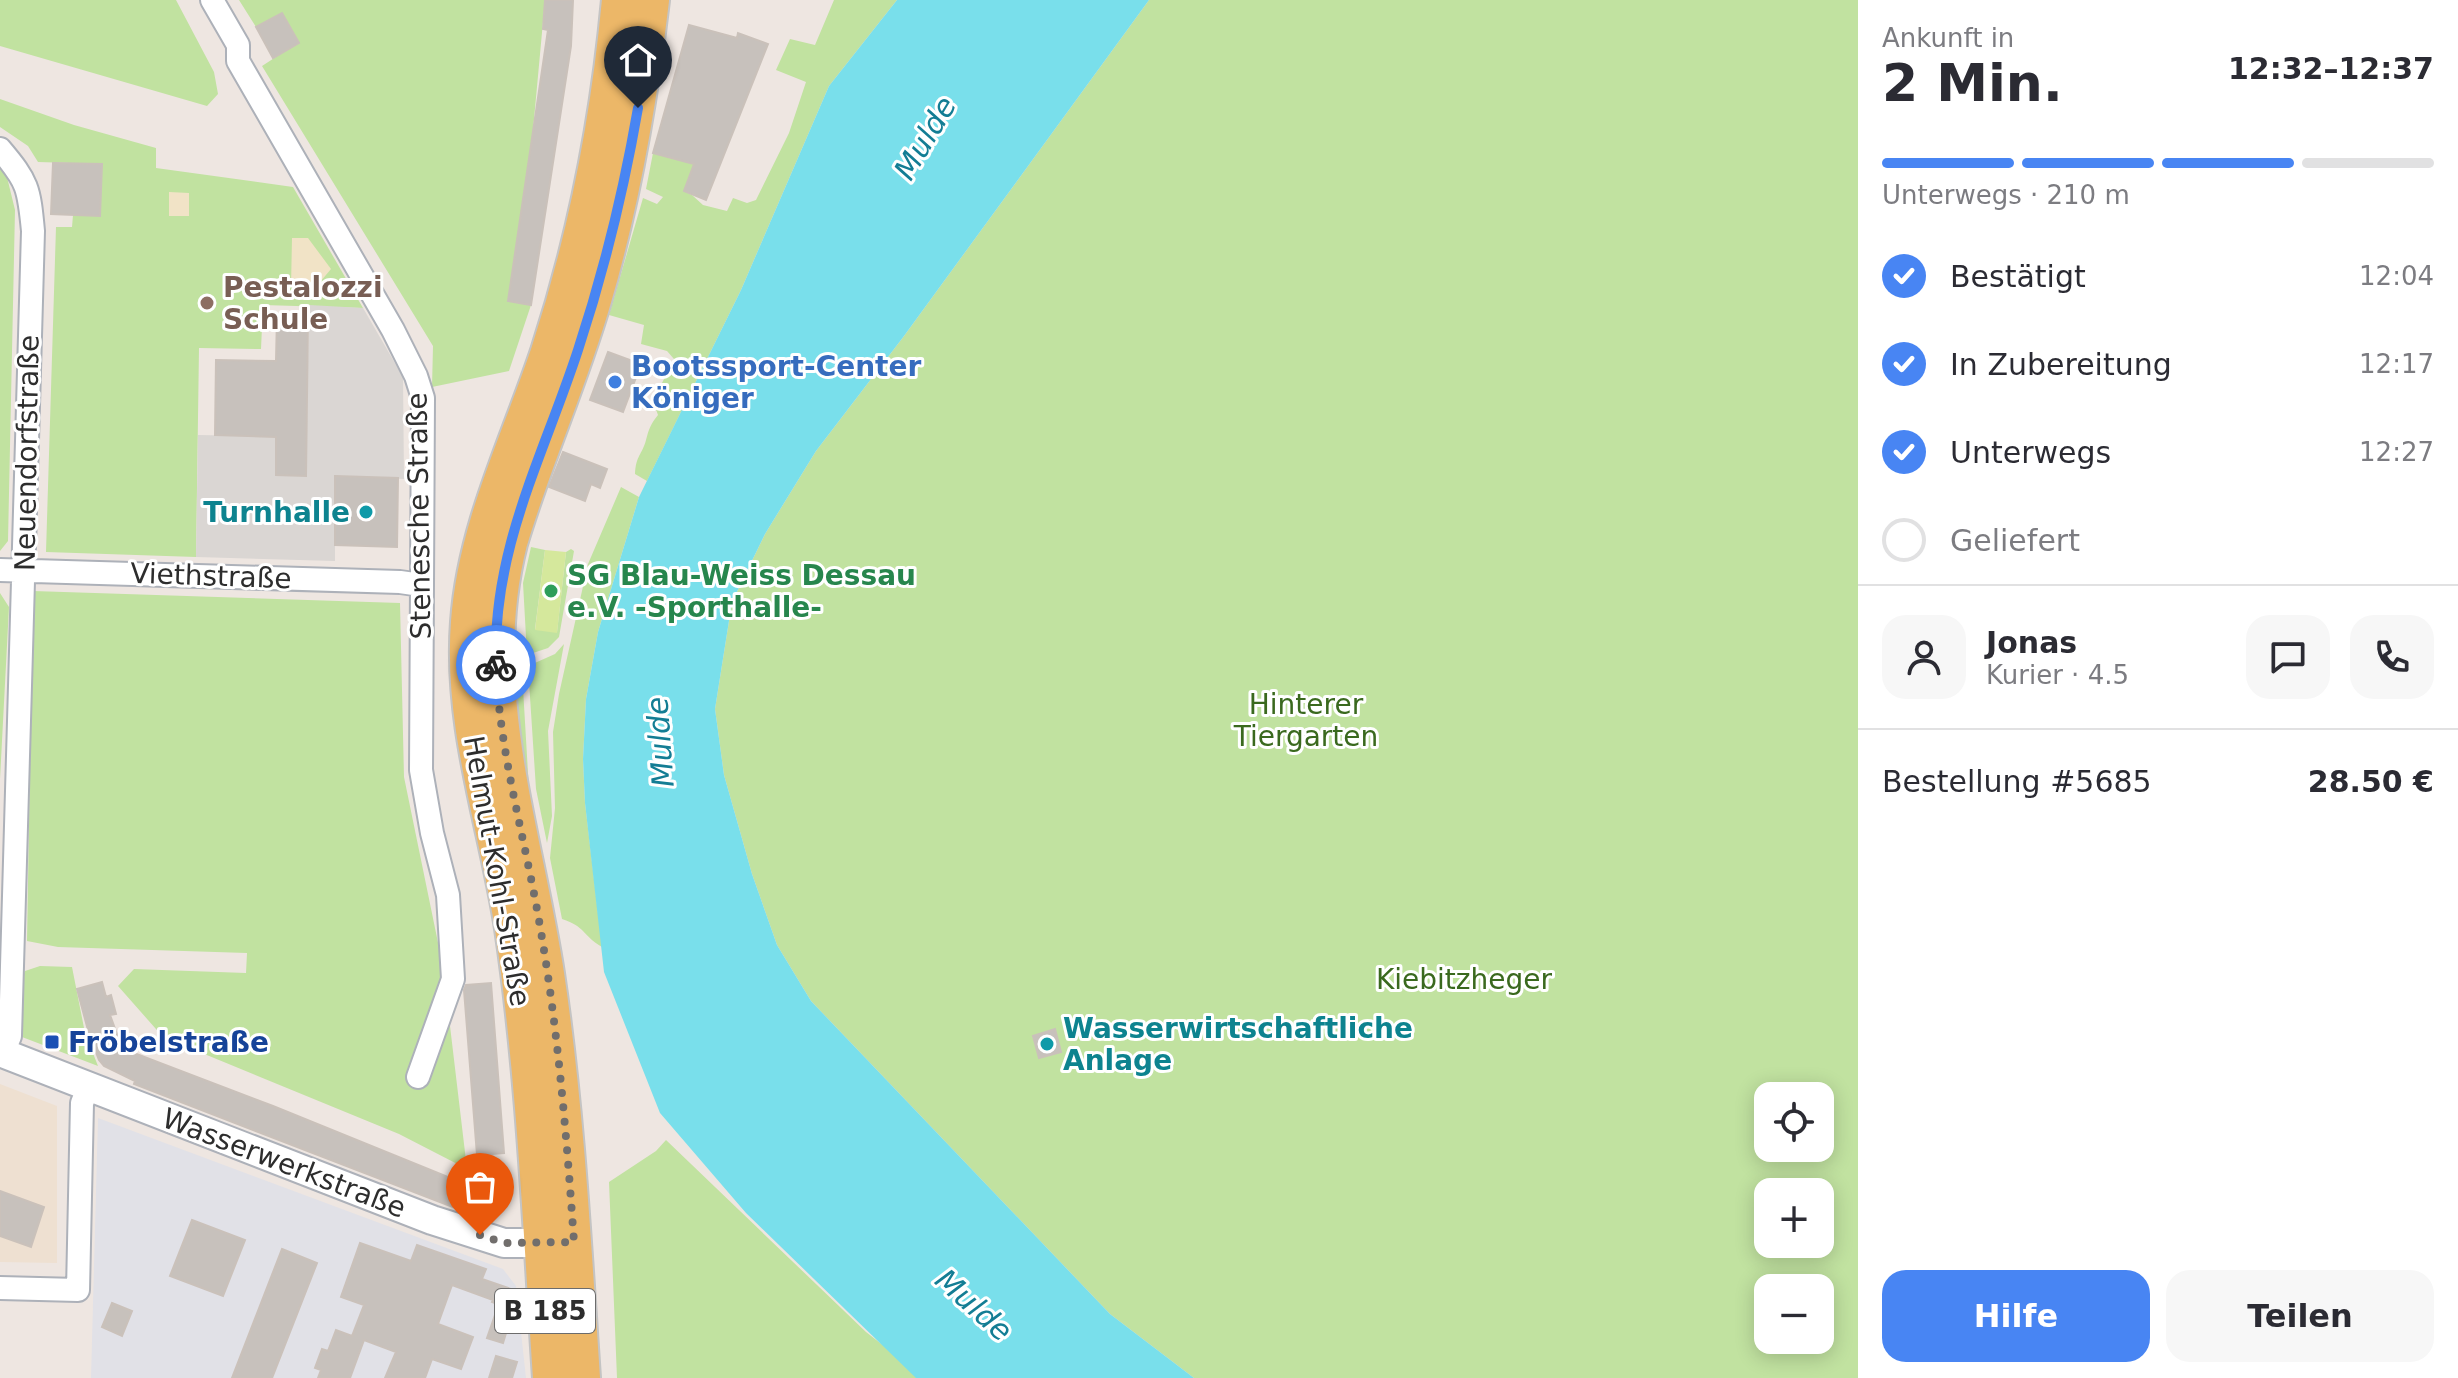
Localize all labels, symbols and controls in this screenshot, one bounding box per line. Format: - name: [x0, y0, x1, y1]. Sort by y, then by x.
- text: Ankunft in: [1882, 23, 2014, 53]
- pin: [604, 26, 672, 108]
- icon: home: [616, 38, 660, 82]
- text: 12:32–12:37: [2228, 51, 2434, 86]
- text: 2 Min.: [1882, 53, 2063, 113]
- water label: Mulde: [887, 90, 963, 186]
- text: Unterwegs · 210 m: [1882, 180, 2130, 210]
- icon: check: [1882, 254, 1926, 298]
- text: Bestätigt: [1950, 259, 2086, 294]
- text: 12:04: [2359, 261, 2434, 291]
- place label: Pestalozzi Schule: [223, 271, 382, 336]
- marker: Pestalozzi Schule: [198, 294, 216, 312]
- street label: Neuendorfstraße: [8, 335, 46, 571]
- icon: check: [1882, 342, 1926, 386]
- text: In Zubereitung: [1950, 347, 2172, 382]
- text: 12:17: [2359, 349, 2434, 379]
- place label: Bootssport-Center Königer: [631, 350, 921, 415]
- marker: Bootssport-Center Königer: [606, 373, 624, 391]
- street label: Stenesche Straße: [400, 392, 438, 640]
- icon: check: [1882, 430, 1926, 474]
- text: Unterwegs: [1950, 435, 2111, 470]
- text: 12:27: [2359, 437, 2434, 467]
- place label: Turnhalle: [203, 496, 350, 529]
- marker: Turnhalle: [357, 503, 375, 521]
- text: Geliefert: [1950, 523, 2080, 558]
- street label: Viethstraße: [130, 557, 292, 595]
- place label: SG Blau-Weiss Dessau e.V. -Sporthalle-: [567, 559, 916, 624]
- marker: SG Blau-Weiss Dessau e.V. -Sporthalle-: [542, 582, 560, 600]
- button: person: [1882, 615, 1966, 699]
- button: chat: [2246, 615, 2330, 699]
- button: phone: [2350, 615, 2434, 699]
- courier: [456, 625, 536, 705]
- text: Jonas: [1986, 625, 2077, 660]
- icon: bike: [474, 643, 518, 687]
- text: Kurier · 4.5: [1986, 660, 2129, 690]
- park label: Hinterer Tiergarten: [1233, 688, 1378, 753]
- water label: Mulde: [639, 696, 681, 788]
- street label: Helmut-Kohl-Straße: [457, 733, 537, 1009]
- text: Bestellung #5685: [1882, 764, 2152, 799]
- text: 28.50 €: [2308, 764, 2434, 799]
- park label: Kiebitzheger: [1376, 963, 1553, 996]
- place label: Wasserwirtschaftliche Anlage: [1063, 1012, 1413, 1077]
- place label: Fröbelstraße: [68, 1026, 269, 1059]
- marker: Fröbelstraße: [43, 1033, 61, 1051]
- marker: Wasserwirtschaftliche Anlage: [1038, 1035, 1056, 1053]
- map controls: [1754, 1082, 1834, 1354]
- button: locate: [1754, 1082, 1834, 1162]
- street label: Wasserwerkstraße: [158, 1101, 410, 1225]
- pin: [446, 1153, 514, 1235]
- icon: bag: [458, 1165, 502, 1209]
- button: +: [1754, 1178, 1834, 1258]
- water label: Mulde: [929, 1262, 1019, 1348]
- button: Hilfe: [1882, 1270, 2150, 1362]
- button: Teilen: [2166, 1270, 2434, 1362]
- button: −: [1754, 1274, 1834, 1354]
- road number: B 185: [495, 1289, 595, 1333]

